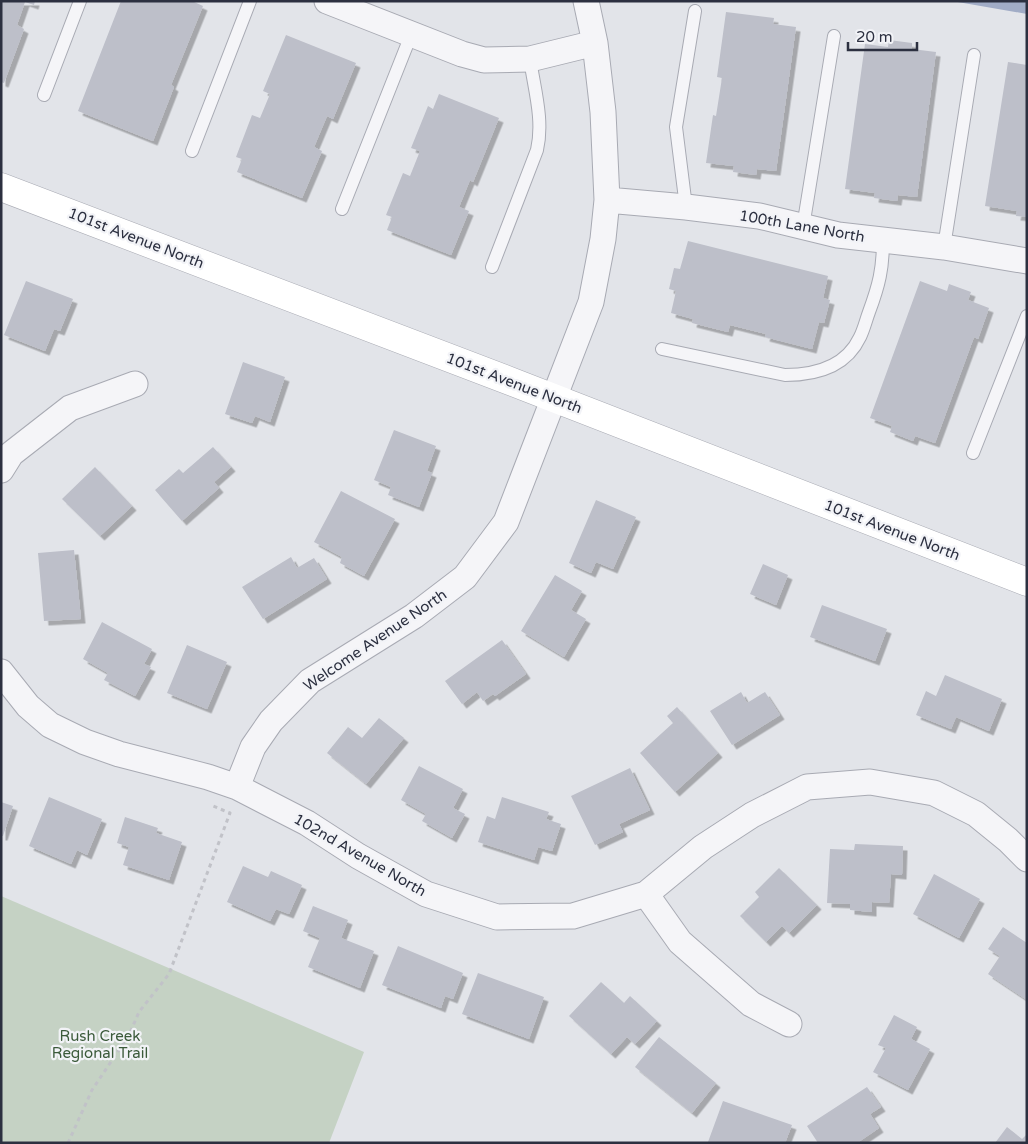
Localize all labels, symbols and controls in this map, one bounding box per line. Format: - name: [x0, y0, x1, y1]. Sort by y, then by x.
- scale bar: [848, 20, 917, 52]
- text: 20 m: [856, 28, 893, 46]
- street label: 101st Avenue North: [65, 204, 207, 272]
- street label: 100th Lane North: [738, 206, 866, 246]
- street label: 101st Avenue North: [443, 349, 585, 417]
- street label: 101st Avenue North: [821, 496, 963, 564]
- street label: Welcome Avenue North: [300, 585, 450, 695]
- street label: 102nd Avenue North: [291, 810, 429, 900]
- park label: Rush Creek Regional Trail: [52, 1027, 148, 1062]

